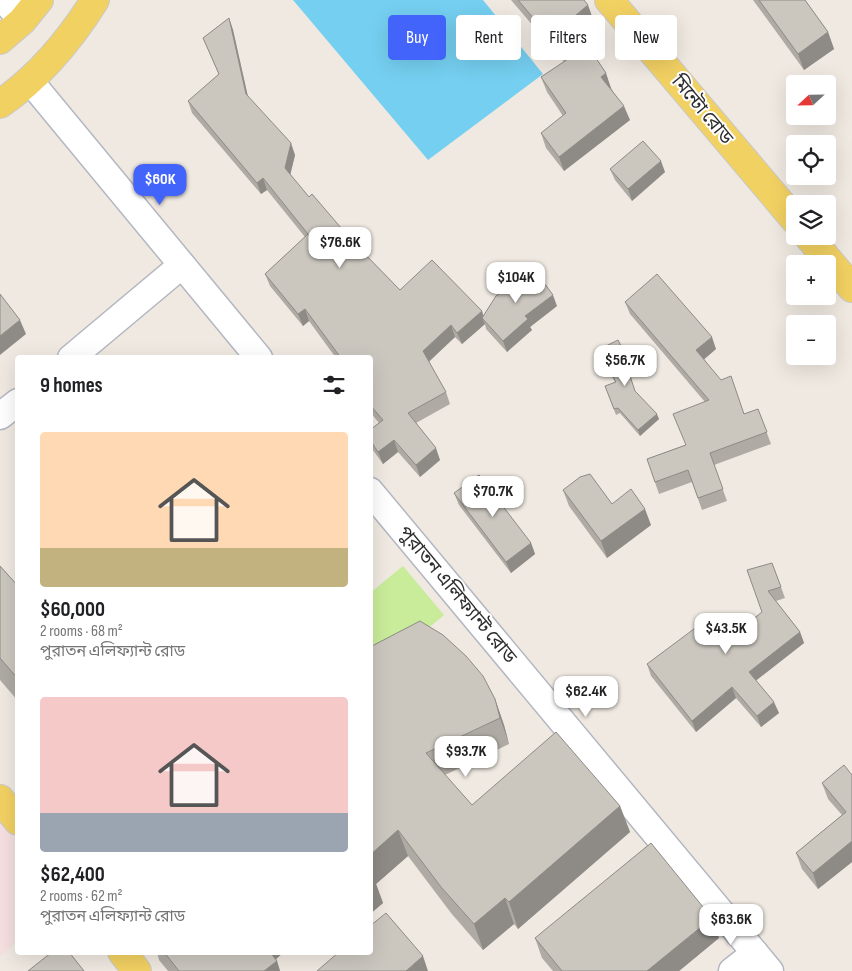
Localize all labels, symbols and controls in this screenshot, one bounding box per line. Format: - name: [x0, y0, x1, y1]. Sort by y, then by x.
- chip: Buy: [388, 15, 446, 60]
- chip: Rent: [456, 15, 521, 60]
- chip: Filters: [531, 15, 605, 60]
- chip: New: [615, 15, 677, 60]
- street label: মিন্টো রোড: [666, 69, 739, 150]
- north arrow: [786, 75, 836, 125]
- map controls: [786, 75, 836, 365]
- button: locate: [786, 135, 836, 185]
- pin: $60K: [130, 164, 190, 206]
- text: $60K: [144, 170, 176, 189]
- button: layers: [786, 195, 836, 245]
- pin: $76.6K: [299, 226, 381, 269]
- text: $76.6K: [319, 233, 361, 252]
- button: +: [786, 255, 836, 305]
- pin: $104K: [481, 262, 551, 304]
- text: $104K: [497, 268, 535, 287]
- button: −: [786, 315, 836, 365]
- pin: $56.7K: [584, 344, 666, 387]
- text: $56.7K: [605, 351, 645, 370]
- icon: filters: [320, 371, 348, 399]
- text: 9 homes: [40, 373, 103, 398]
- icon: home: [149, 465, 239, 555]
- pin: $70.7K: [452, 476, 534, 518]
- text: $70.7K: [473, 482, 513, 501]
- street label: পুরাতন এলিফ্যান্ট রোড: [393, 521, 522, 669]
- text: $60,000: [40, 597, 105, 622]
- pin: $43.5K: [685, 612, 767, 655]
- text: $43.5K: [705, 619, 747, 638]
- text: 2 rooms · 68 m²: [40, 622, 123, 641]
- text: পুরাতন এলিফ্যান্ট রোড: [40, 642, 185, 661]
- pin: $62.4K: [545, 676, 627, 718]
- text: $62.4K: [565, 682, 607, 701]
- icon: home: [149, 730, 239, 820]
- pin: $93.7K: [425, 736, 507, 778]
- text: $93.7K: [446, 742, 486, 761]
- text: $62,400: [40, 862, 105, 887]
- text: 2 rooms · 62 m²: [40, 887, 123, 906]
- pin: $63.6K: [690, 904, 772, 946]
- text: পুরাতন এলিফ্যান্ট রোড: [40, 907, 185, 926]
- text: $63.6K: [710, 910, 752, 929]

